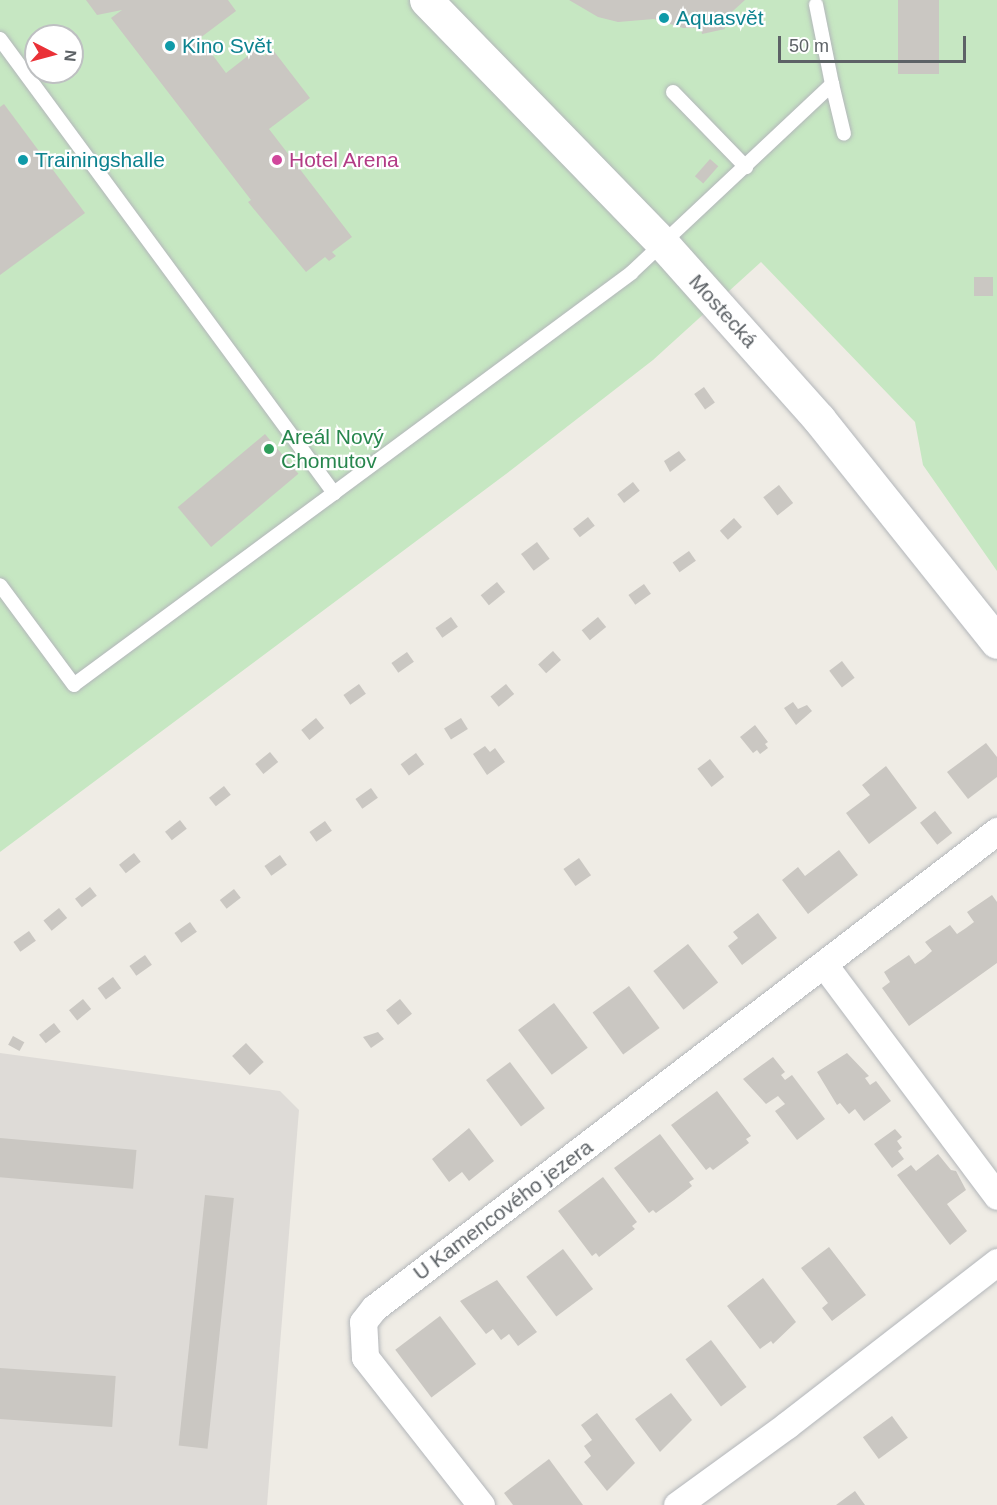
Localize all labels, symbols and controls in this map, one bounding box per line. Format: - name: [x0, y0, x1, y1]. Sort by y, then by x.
- place label: Aquasvět: [676, 5, 764, 31]
- marker: Aquasvět: [657, 11, 671, 25]
- north arrow: [24, 24, 84, 84]
- scale bar: [781, 24, 968, 62]
- place label: Kino Svět: [182, 33, 272, 59]
- text: 50 m: [789, 36, 829, 56]
- marker: Kino Svět: [163, 39, 177, 53]
- text: N: [61, 49, 79, 62]
- place label: Trainingshalle: [35, 147, 165, 173]
- place label: Hotel Arena: [289, 147, 400, 173]
- marker: Trainingshalle: [16, 153, 30, 167]
- marker: Hotel Arena: [270, 153, 284, 167]
- street label: Mostecká: [684, 269, 762, 353]
- place label: Areál Nový Chomutov: [281, 424, 384, 474]
- marker: Areál Nový Chomutov: [262, 442, 276, 456]
- street label: U Kamencového jezera: [408, 1134, 598, 1286]

